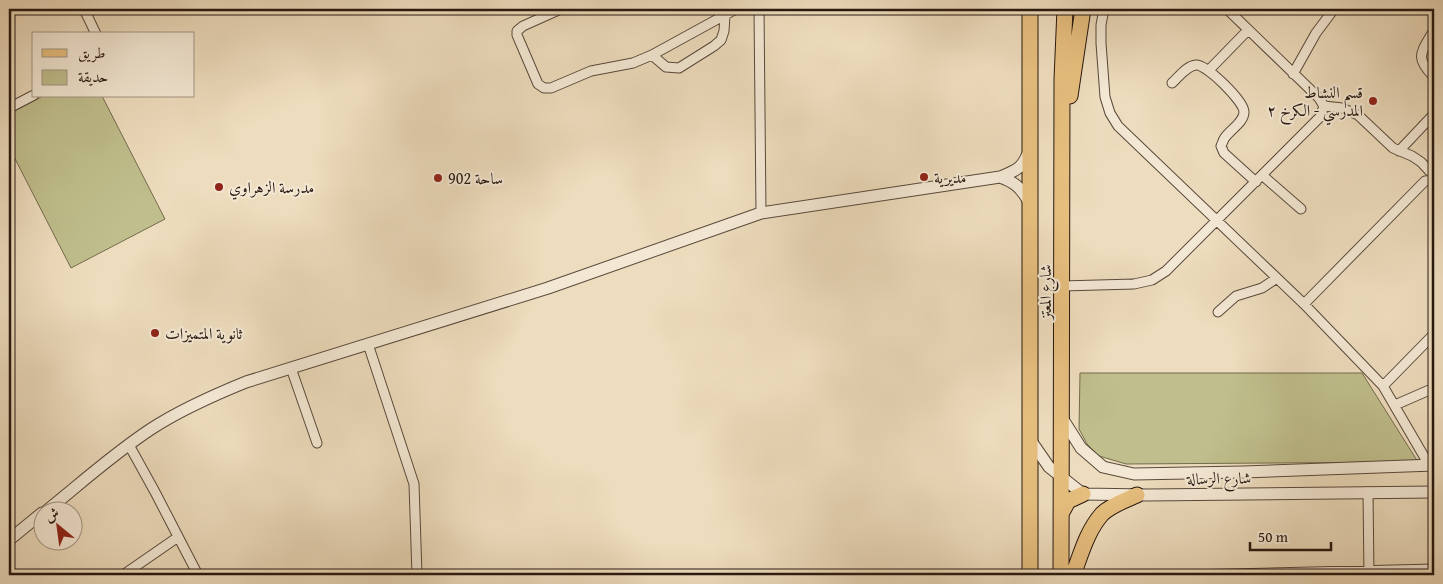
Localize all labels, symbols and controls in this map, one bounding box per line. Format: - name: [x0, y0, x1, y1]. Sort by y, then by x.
- legend: [32, 32, 195, 98]
- text: طريق: [78, 42, 105, 63]
- text: حديقة: [78, 66, 108, 87]
- place label: قسم النشاط المدرسي - الكرخ ٢: [1267, 80, 1363, 126]
- marker: قسم النشاط المدرسي - الكرخ ٢: [1367, 95, 1379, 107]
- place label: مديرية: [934, 165, 966, 189]
- place label: ساحة 902: [448, 166, 503, 190]
- marker: مديرية: [918, 171, 930, 183]
- marker: ساحة 902: [432, 172, 444, 184]
- place label: مدرسة الزهراوي: [229, 175, 314, 200]
- marker: مدرسة الزهراوي: [213, 181, 225, 193]
- street label: شارع المعتز: [1033, 264, 1059, 322]
- place label: ثانوية المتميزات: [165, 321, 243, 345]
- marker: ثانوية المتميزات: [149, 327, 161, 339]
- street label: شارع الرسالة: [1186, 465, 1251, 493]
- north arrow: [32, 502, 82, 552]
- text: ش: [41, 502, 63, 527]
- scale bar: [1250, 519, 1332, 551]
- text: 50 m: [1258, 526, 1289, 547]

